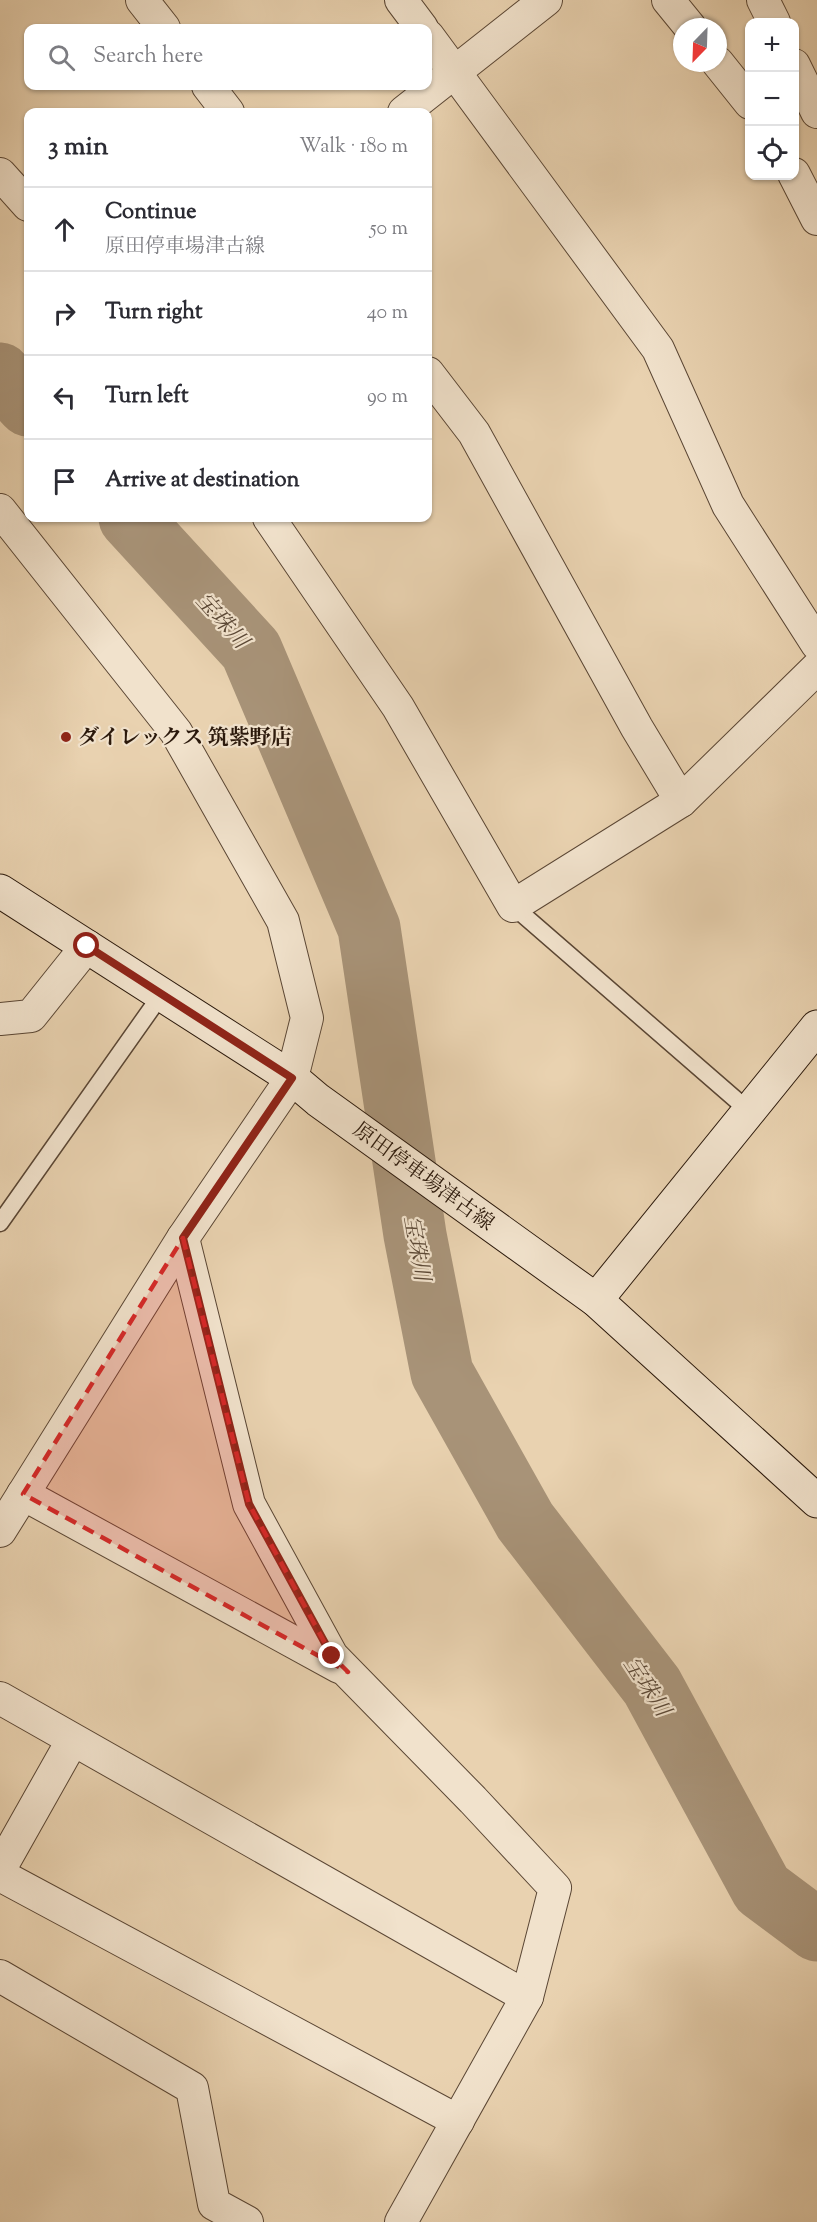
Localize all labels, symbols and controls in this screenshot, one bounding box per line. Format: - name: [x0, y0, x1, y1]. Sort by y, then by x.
- north arrow: [673, 18, 727, 72]
- map controls: [745, 18, 799, 180]
- button: +: [745, 18, 799, 72]
- search box: [24, 24, 432, 90]
- icon: search: [45, 41, 78, 74]
- text: Search here: [93, 41, 203, 73]
- button: −: [745, 72, 799, 126]
- button: locate: [745, 126, 799, 180]
- text: 3 min: [48, 129, 108, 166]
- text: Walk · 180 m: [299, 133, 408, 162]
- text: Continue: [105, 197, 196, 229]
- icon: ahead: [48, 213, 81, 246]
- text: 50 m: [370, 215, 408, 244]
- text: 原田停車場津古線: [105, 233, 265, 262]
- icon: right: [48, 297, 81, 330]
- text: Turn right: [105, 297, 202, 329]
- text: 40 m: [367, 299, 408, 328]
- icon: left: [48, 381, 81, 414]
- text: Turn left: [105, 381, 188, 413]
- text: 90 m: [367, 383, 408, 412]
- icon: arrive: [48, 465, 81, 498]
- text: Arrive at destination: [105, 465, 300, 497]
- water label: 宝珠川: [187, 587, 256, 659]
- place label: ダイレックス 筑紫野店: [78, 724, 292, 754]
- marker: ダイレックス 筑紫野店: [59, 730, 73, 744]
- route start: [73, 932, 99, 958]
- street label: 原田停車場津古線: [346, 1116, 500, 1239]
- water label: 宝珠川: [394, 1213, 437, 1286]
- route end: [318, 1642, 344, 1668]
- water label: 宝珠川: [614, 1651, 678, 1726]

